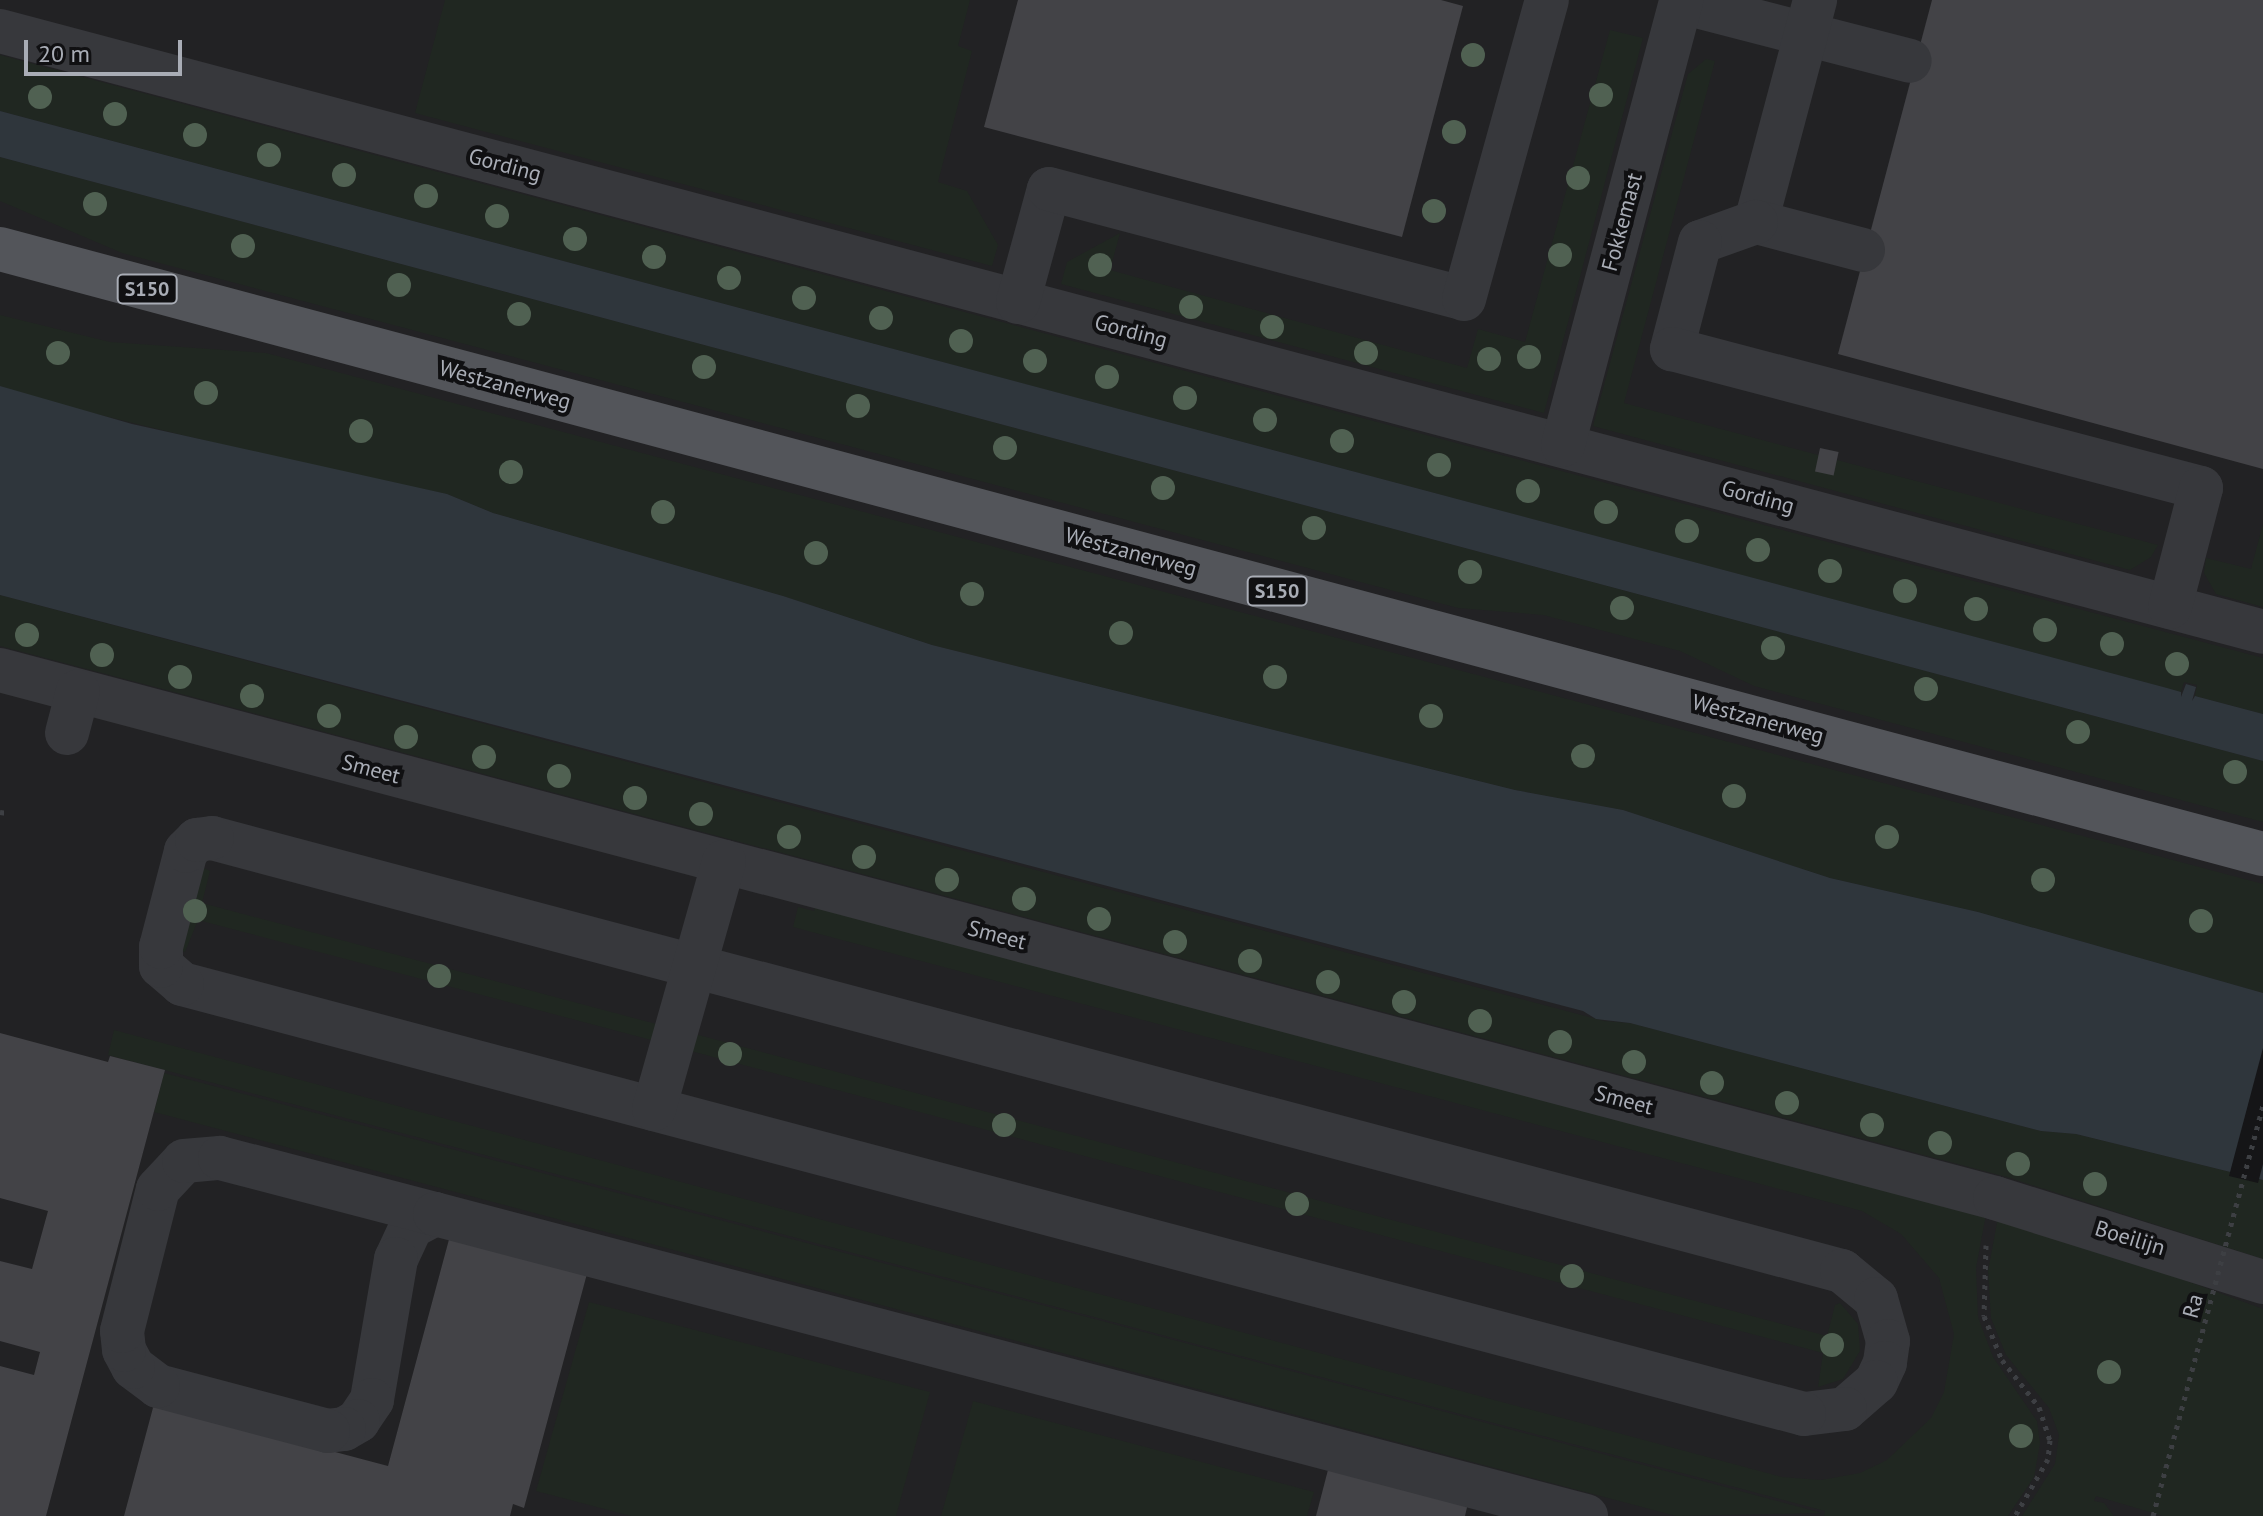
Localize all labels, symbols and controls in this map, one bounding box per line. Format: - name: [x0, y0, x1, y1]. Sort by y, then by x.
- scale bar: [28, 24, 186, 74]
- text: 20 m: [38, 38, 90, 69]
- street label: Gording: [466, 143, 544, 187]
- street label: Fokkemast: [1596, 170, 1648, 274]
- road number: S150: [115, 273, 179, 305]
- street label: Gording: [1092, 309, 1170, 353]
- street label: Westzanerweg: [436, 355, 574, 415]
- street label: Gording: [1719, 475, 1797, 519]
- street label: Westzanerweg: [1062, 522, 1200, 582]
- road number: S150: [1245, 575, 1309, 607]
- street label: Westzanerweg: [1689, 689, 1827, 749]
- street label: Smeet: [339, 749, 403, 789]
- street label: Smeet: [965, 915, 1029, 955]
- street label: Smeet: [1592, 1080, 1656, 1120]
- street label: Boeilijn: [2092, 1215, 2168, 1261]
- street label: Ra: [2177, 1291, 2209, 1321]

